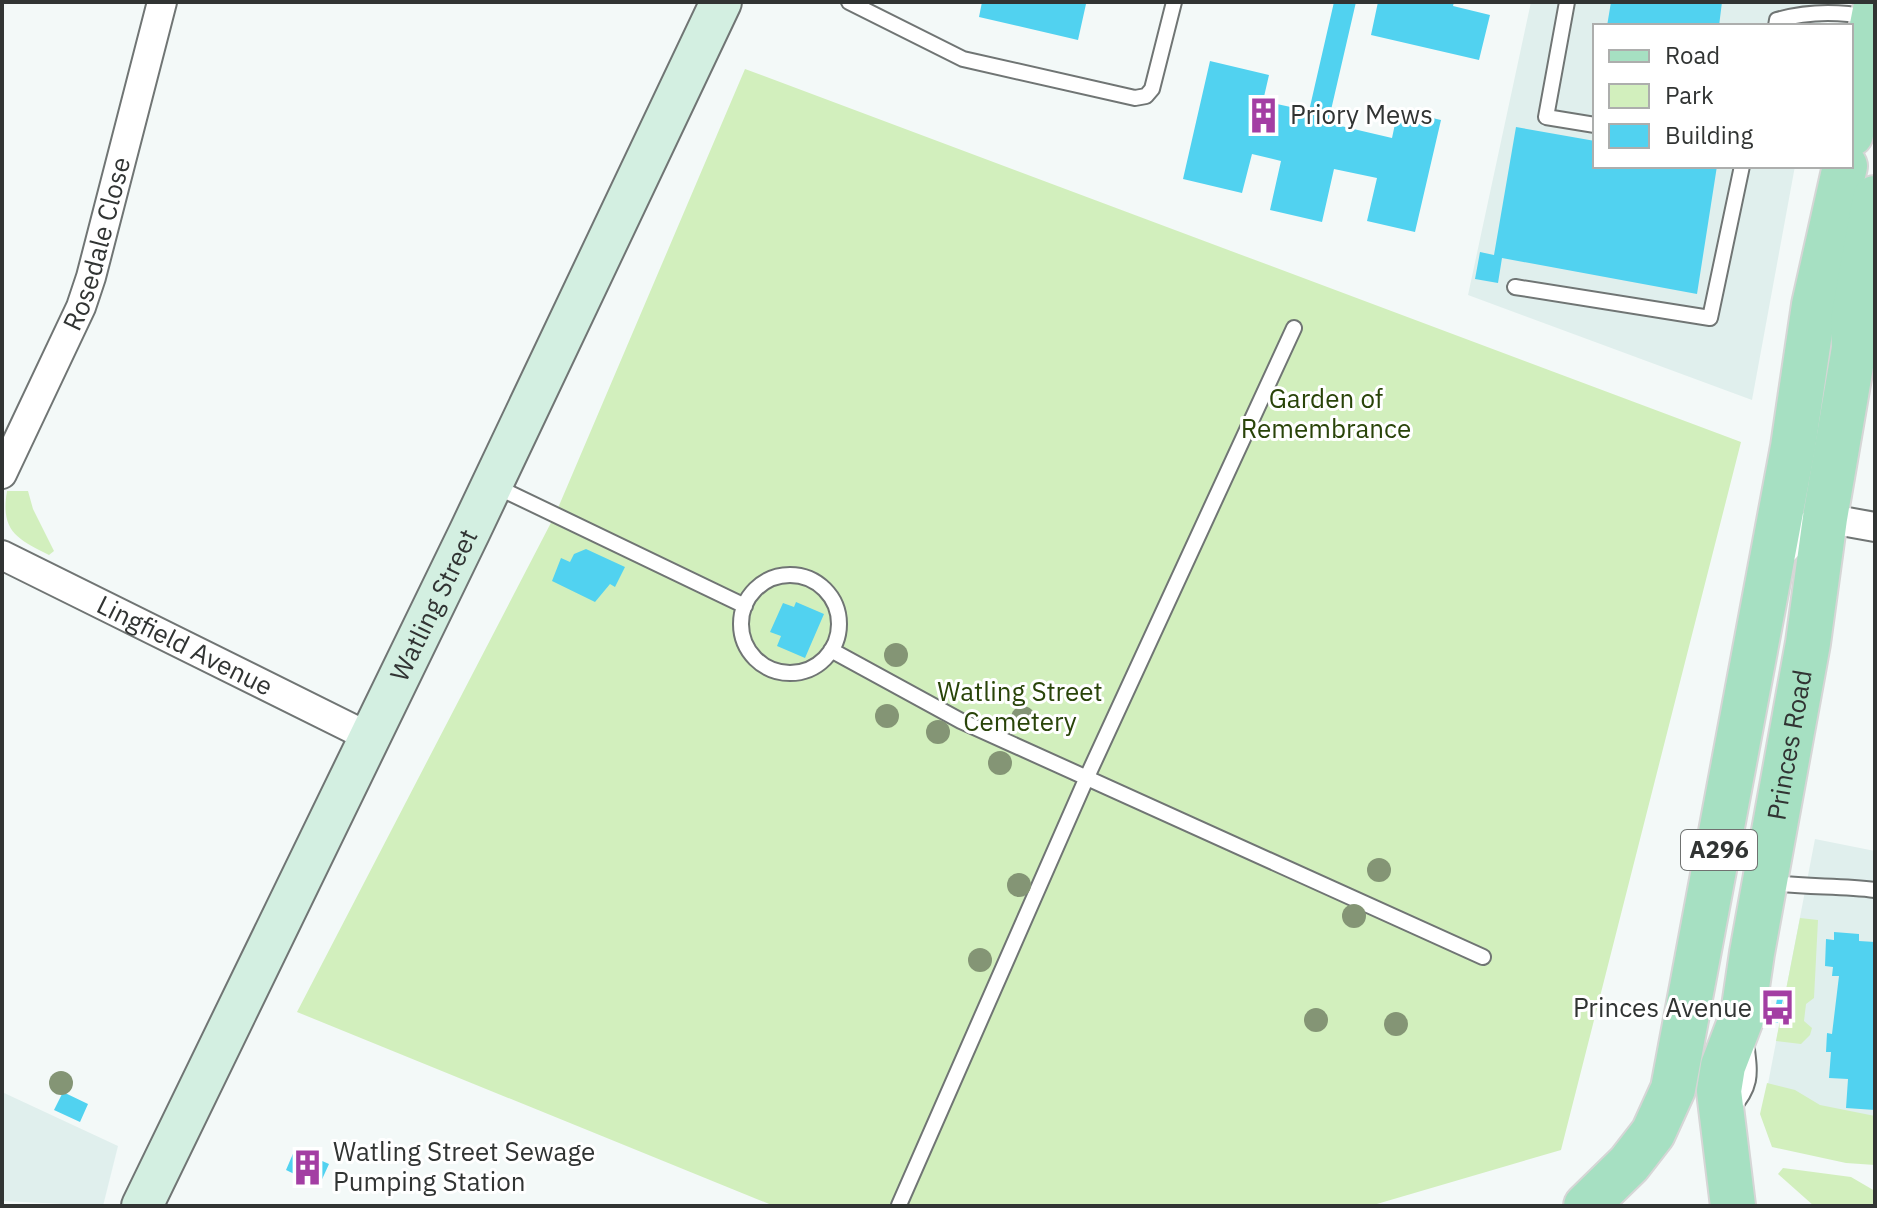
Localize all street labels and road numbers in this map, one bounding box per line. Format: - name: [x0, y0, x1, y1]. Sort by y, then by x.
- street label: Rosedale Close: [54, 153, 137, 336]
- street label: Watling Street: [382, 523, 485, 687]
- street label: Lingfield Avenue: [92, 587, 279, 703]
- street label: Princes Road: [1758, 667, 1819, 823]
- road number: A296: [1681, 830, 1757, 870]

